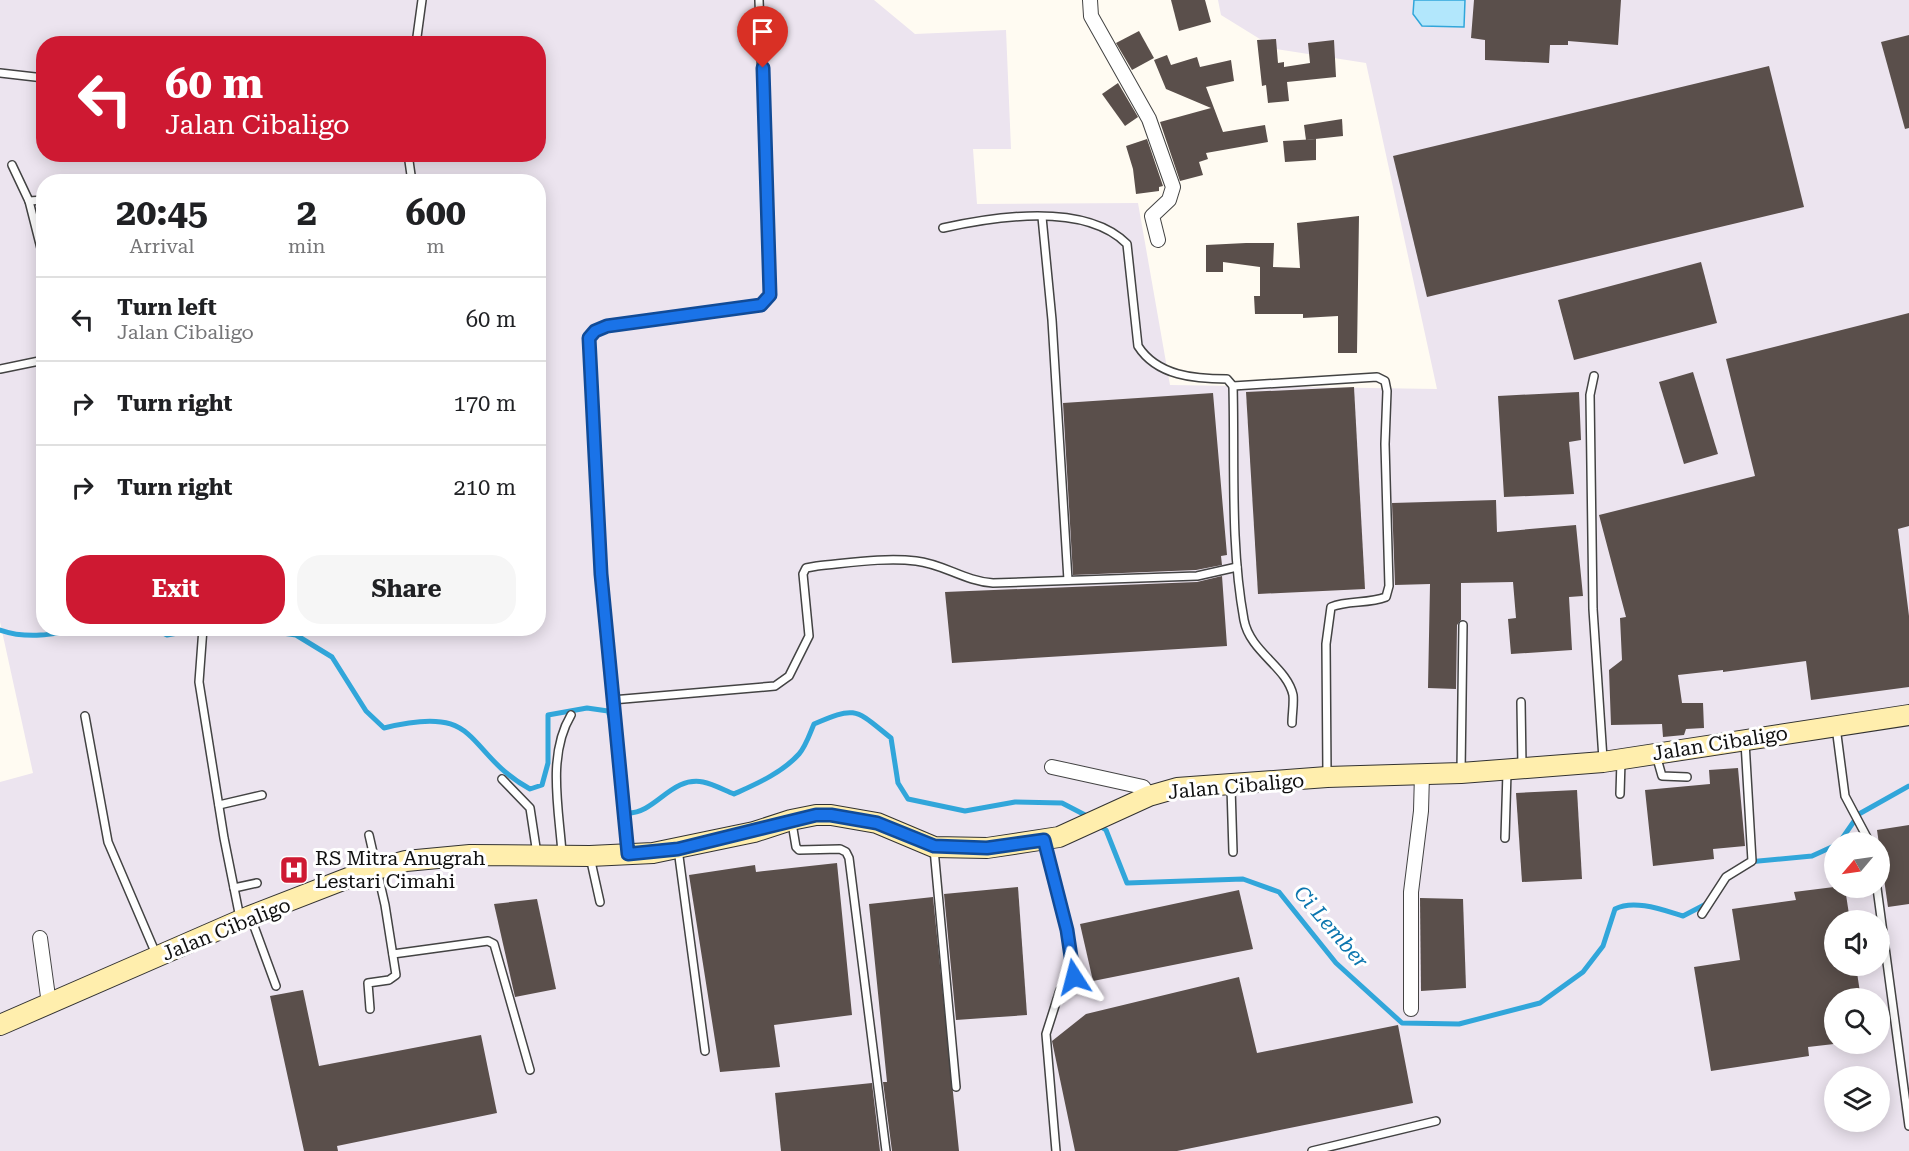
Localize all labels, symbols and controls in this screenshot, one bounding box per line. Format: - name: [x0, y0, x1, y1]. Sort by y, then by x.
- pin: [737, 6, 788, 68]
- icon: arrive: [746, 15, 779, 48]
- text: 60 m: [165, 59, 263, 108]
- icon: left: [66, 60, 144, 138]
- text: Jalan Cibaligo: [165, 109, 350, 141]
- text: 20:45: [116, 192, 208, 234]
- text: 2: [297, 192, 317, 234]
- text: 600: [406, 192, 466, 234]
- text: Arrival: [129, 234, 194, 258]
- text: min: [288, 234, 325, 258]
- text: m: [427, 234, 445, 258]
- text: Turn left: [117, 295, 217, 320]
- icon: left: [66, 303, 99, 336]
- text: 60 m: [466, 307, 516, 332]
- text: Jalan Cibaligo: [117, 320, 254, 344]
- icon: right: [66, 387, 99, 420]
- text: Turn right: [117, 391, 232, 416]
- text: 170 m: [453, 391, 516, 416]
- icon: right: [66, 471, 99, 504]
- text: Turn right: [117, 475, 232, 500]
- text: 210 m: [453, 475, 516, 500]
- button: Exit: [66, 555, 285, 624]
- button: Share: [297, 555, 516, 624]
- street label: Jalan Cibaligo: [1651, 720, 1789, 766]
- street label: Jalan Cibaligo: [1167, 768, 1305, 804]
- north arrow: [1824, 832, 1890, 898]
- map controls: [1824, 832, 1890, 1132]
- place label: RS Mitra Anugrah Lestari Cimahi: [315, 846, 486, 893]
- hospital icon: RS Mitra Anugrah Lestari Cimahi: [278, 854, 310, 886]
- water label: Ci Lember: [1289, 881, 1373, 973]
- street label: Jalan Cibaligo: [158, 892, 294, 966]
- button: sound: [1824, 910, 1890, 976]
- position arrow: [1042, 945, 1106, 1009]
- button: search: [1824, 988, 1890, 1054]
- button: layers: [1824, 1066, 1890, 1132]

